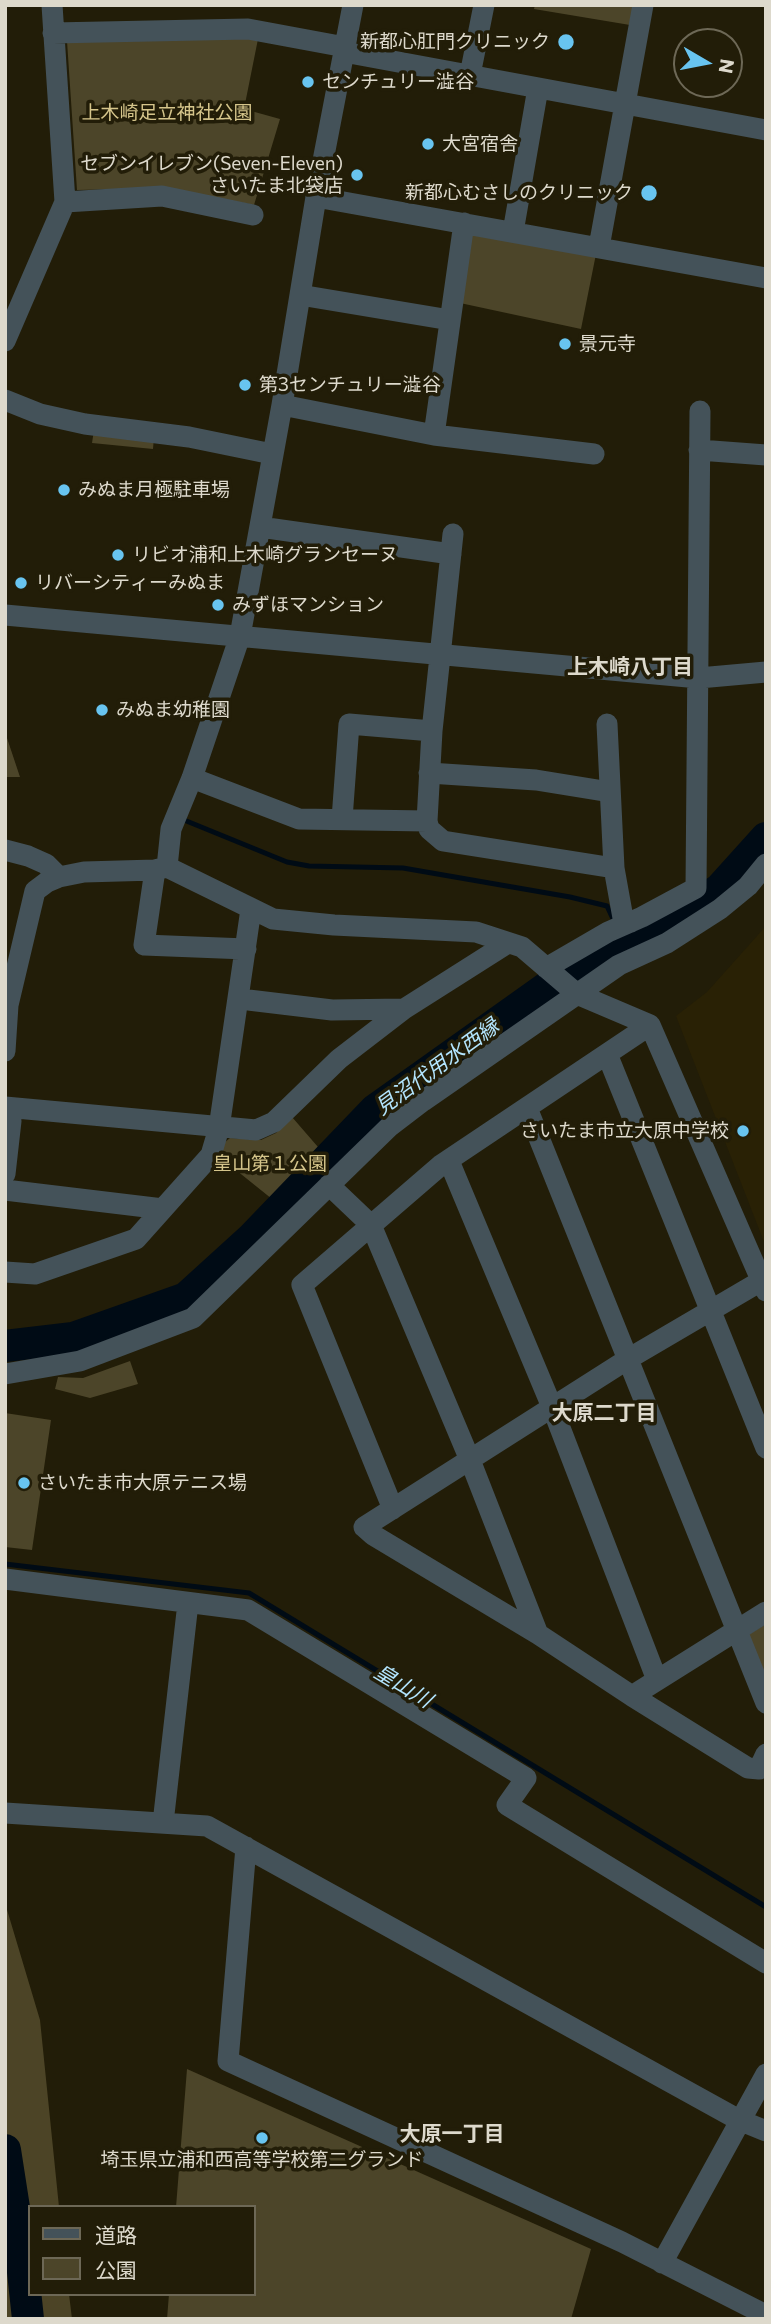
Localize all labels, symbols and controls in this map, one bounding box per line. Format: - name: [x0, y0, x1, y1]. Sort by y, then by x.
- north arrow: [673, 28, 743, 98]
- place label: 新都心肛門クリニック: [360, 31, 550, 53]
- marker: 新都心肛門クリニック: [556, 32, 576, 52]
- text: N: [715, 57, 740, 75]
- place label: センチュリー澁谷: [322, 71, 474, 93]
- marker: センチュリー澁谷: [300, 74, 316, 90]
- park label: 上木崎足立神社公園: [82, 102, 252, 124]
- place label: 大宮宿舎: [442, 133, 518, 155]
- marker: 大宮宿舎: [420, 136, 436, 152]
- place label: セブンイレブン(Seven-Eleven) さいたま北袋店: [80, 153, 343, 197]
- marker: セブンイレブン(Seven-Eleven) さいたま北袋店: [349, 167, 365, 183]
- place label: 新都心むさしのクリニック: [405, 182, 633, 204]
- marker: 新都心むさしのクリニック: [639, 183, 659, 203]
- place label: 景元寺: [579, 333, 636, 355]
- marker: 景元寺: [557, 336, 573, 352]
- place label: 第3センチュリー澁谷: [259, 374, 441, 396]
- marker: 第3センチュリー澁谷: [237, 377, 253, 393]
- place label: みぬま月極駐車場: [78, 479, 230, 501]
- marker: みぬま月極駐車場: [56, 482, 72, 498]
- place label: リビオ浦和上木崎グランセーヌ: [132, 544, 398, 566]
- marker: リビオ浦和上木崎グランセーヌ: [110, 547, 126, 563]
- place label: リバーシティーみぬま: [35, 572, 225, 594]
- marker: リバーシティーみぬま: [13, 575, 29, 591]
- place label: みずほマンション: [232, 594, 384, 616]
- marker: みずほマンション: [210, 597, 226, 613]
- district label: 上木崎八丁目: [567, 654, 693, 680]
- place label: みぬま幼稚園: [116, 699, 230, 721]
- marker: みぬま幼稚園: [94, 702, 110, 718]
- water label: 見沼代用水西縁: [370, 1014, 504, 1120]
- place label: さいたま市立大原中学校: [520, 1120, 729, 1142]
- marker: さいたま市立大原中学校: [735, 1123, 751, 1139]
- park label: 皇山第１公園: [213, 1153, 327, 1175]
- district label: 大原二丁目: [552, 1400, 656, 1426]
- place label: さいたま市大原テニス場: [38, 1472, 247, 1494]
- marker: さいたま市大原テニス場: [16, 1475, 32, 1491]
- water label: 皇山川: [370, 1659, 436, 1713]
- district label: 大原一丁目: [400, 2121, 504, 2147]
- marker: 埼玉県立浦和西高等学校第二グランド: [254, 2130, 270, 2146]
- place label: 埼玉県立浦和西高等学校第二グランド: [101, 2149, 423, 2171]
- legend: [28, 2205, 256, 2296]
- text: 道路: [95, 2222, 137, 2247]
- text: 公園: [95, 2257, 137, 2282]

